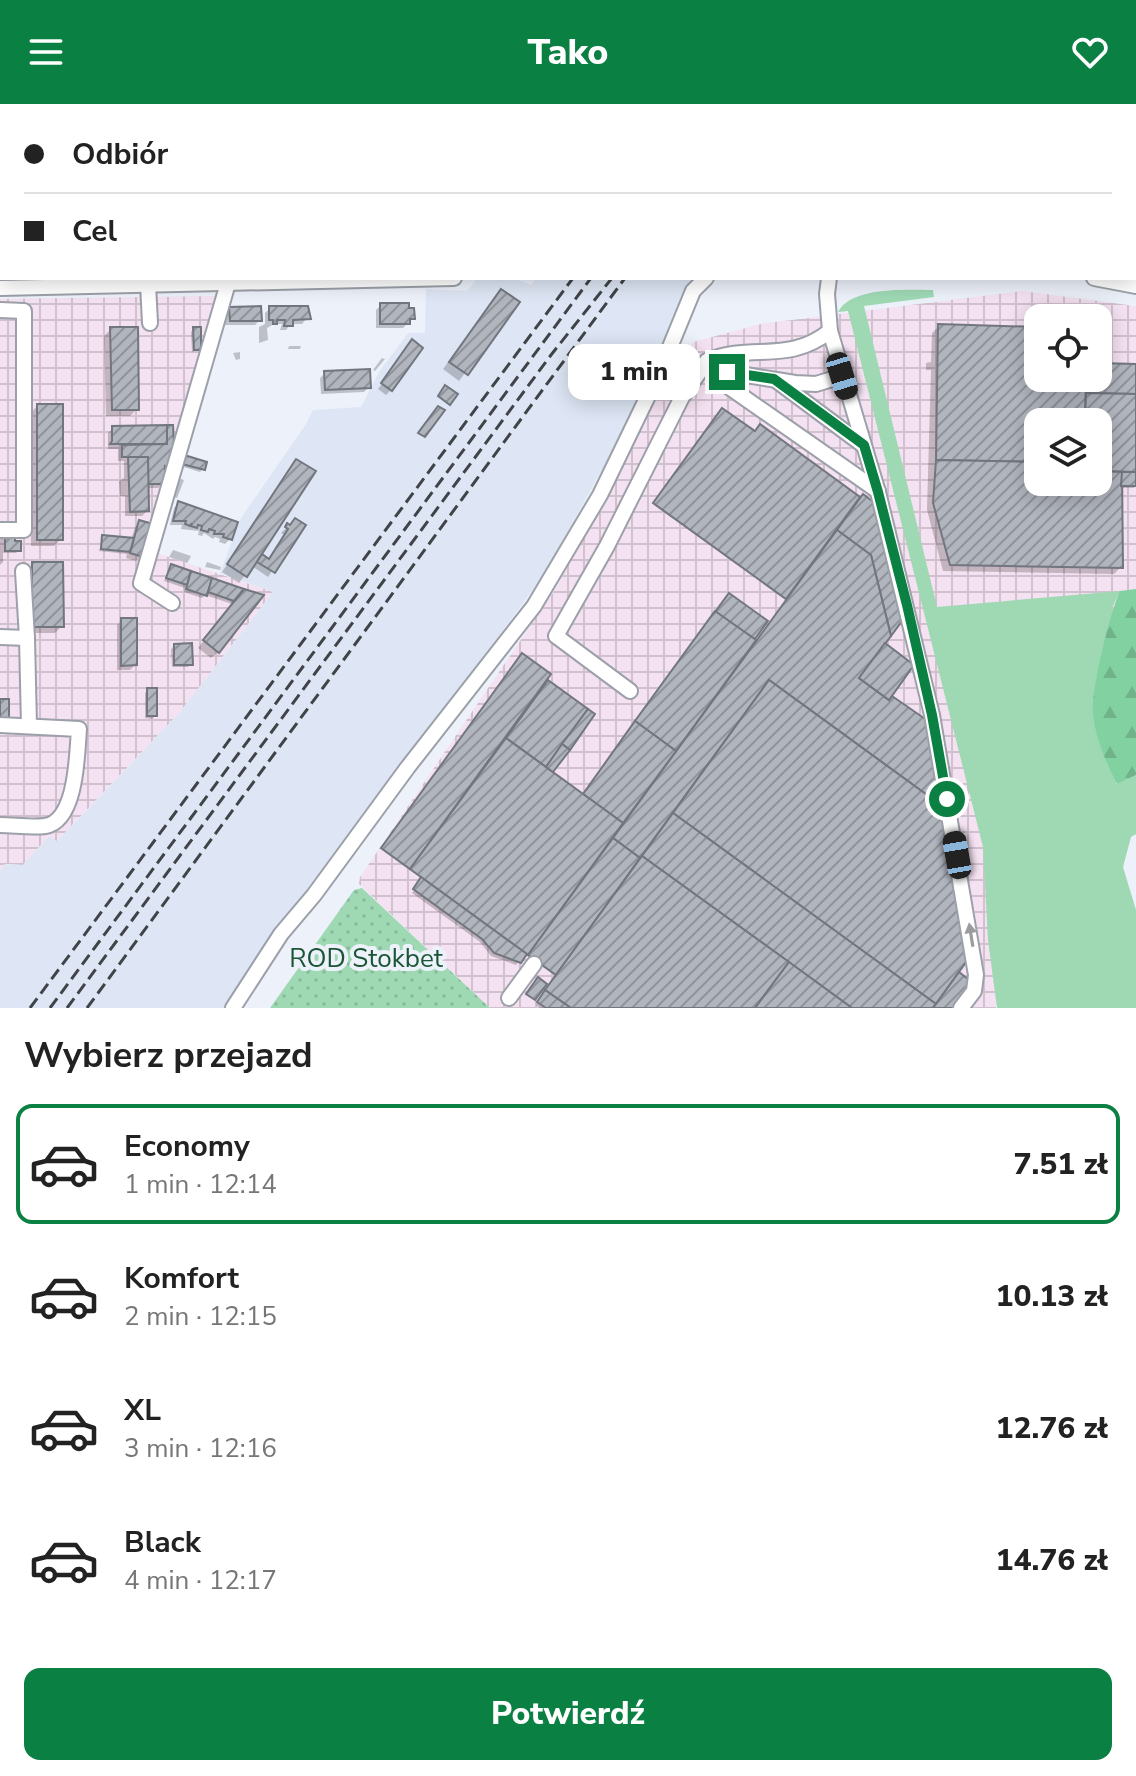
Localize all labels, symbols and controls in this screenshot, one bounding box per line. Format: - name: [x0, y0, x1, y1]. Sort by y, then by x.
- text: Tako: [528, 28, 608, 77]
- icon: menu: [24, 30, 68, 74]
- icon: heart: [1068, 30, 1112, 74]
- text: Odbiór: [72, 134, 168, 175]
- text: Cel: [72, 211, 117, 252]
- map controls: [1024, 304, 1112, 496]
- button: locate: [1024, 304, 1112, 392]
- callout: 1 min: [567, 344, 699, 400]
- car: [824, 350, 860, 402]
- text: 1 min: [600, 354, 668, 389]
- route end: [709, 354, 745, 390]
- button: layers: [1024, 408, 1112, 496]
- route start: [929, 781, 965, 817]
- car: [941, 829, 973, 881]
- one-way arrow: [964, 922, 976, 947]
- park label: ROD Stokbet: [289, 941, 444, 976]
- text: Wybierz przejazd: [24, 1031, 313, 1080]
- text: Economy: [124, 1126, 250, 1167]
- icon: car: [28, 1128, 100, 1200]
- text: 7.51 zł: [1013, 1144, 1108, 1185]
- text: 1 min · 12:14: [124, 1167, 277, 1202]
- text: Komfort: [124, 1258, 239, 1299]
- icon: car: [28, 1260, 100, 1332]
- text: 10.13 zł: [995, 1276, 1108, 1317]
- text: 2 min · 12:15: [124, 1299, 277, 1334]
- text: XL: [124, 1390, 161, 1431]
- icon: car: [28, 1392, 100, 1464]
- text: 12.76 zł: [995, 1408, 1108, 1449]
- text: 3 min · 12:16: [124, 1431, 277, 1466]
- text: Black: [124, 1522, 201, 1563]
- icon: car: [28, 1524, 100, 1596]
- text: 14.76 zł: [995, 1540, 1108, 1581]
- text: 4 min · 12:17: [124, 1563, 277, 1598]
- button: Potwierdź: [24, 1668, 1112, 1760]

